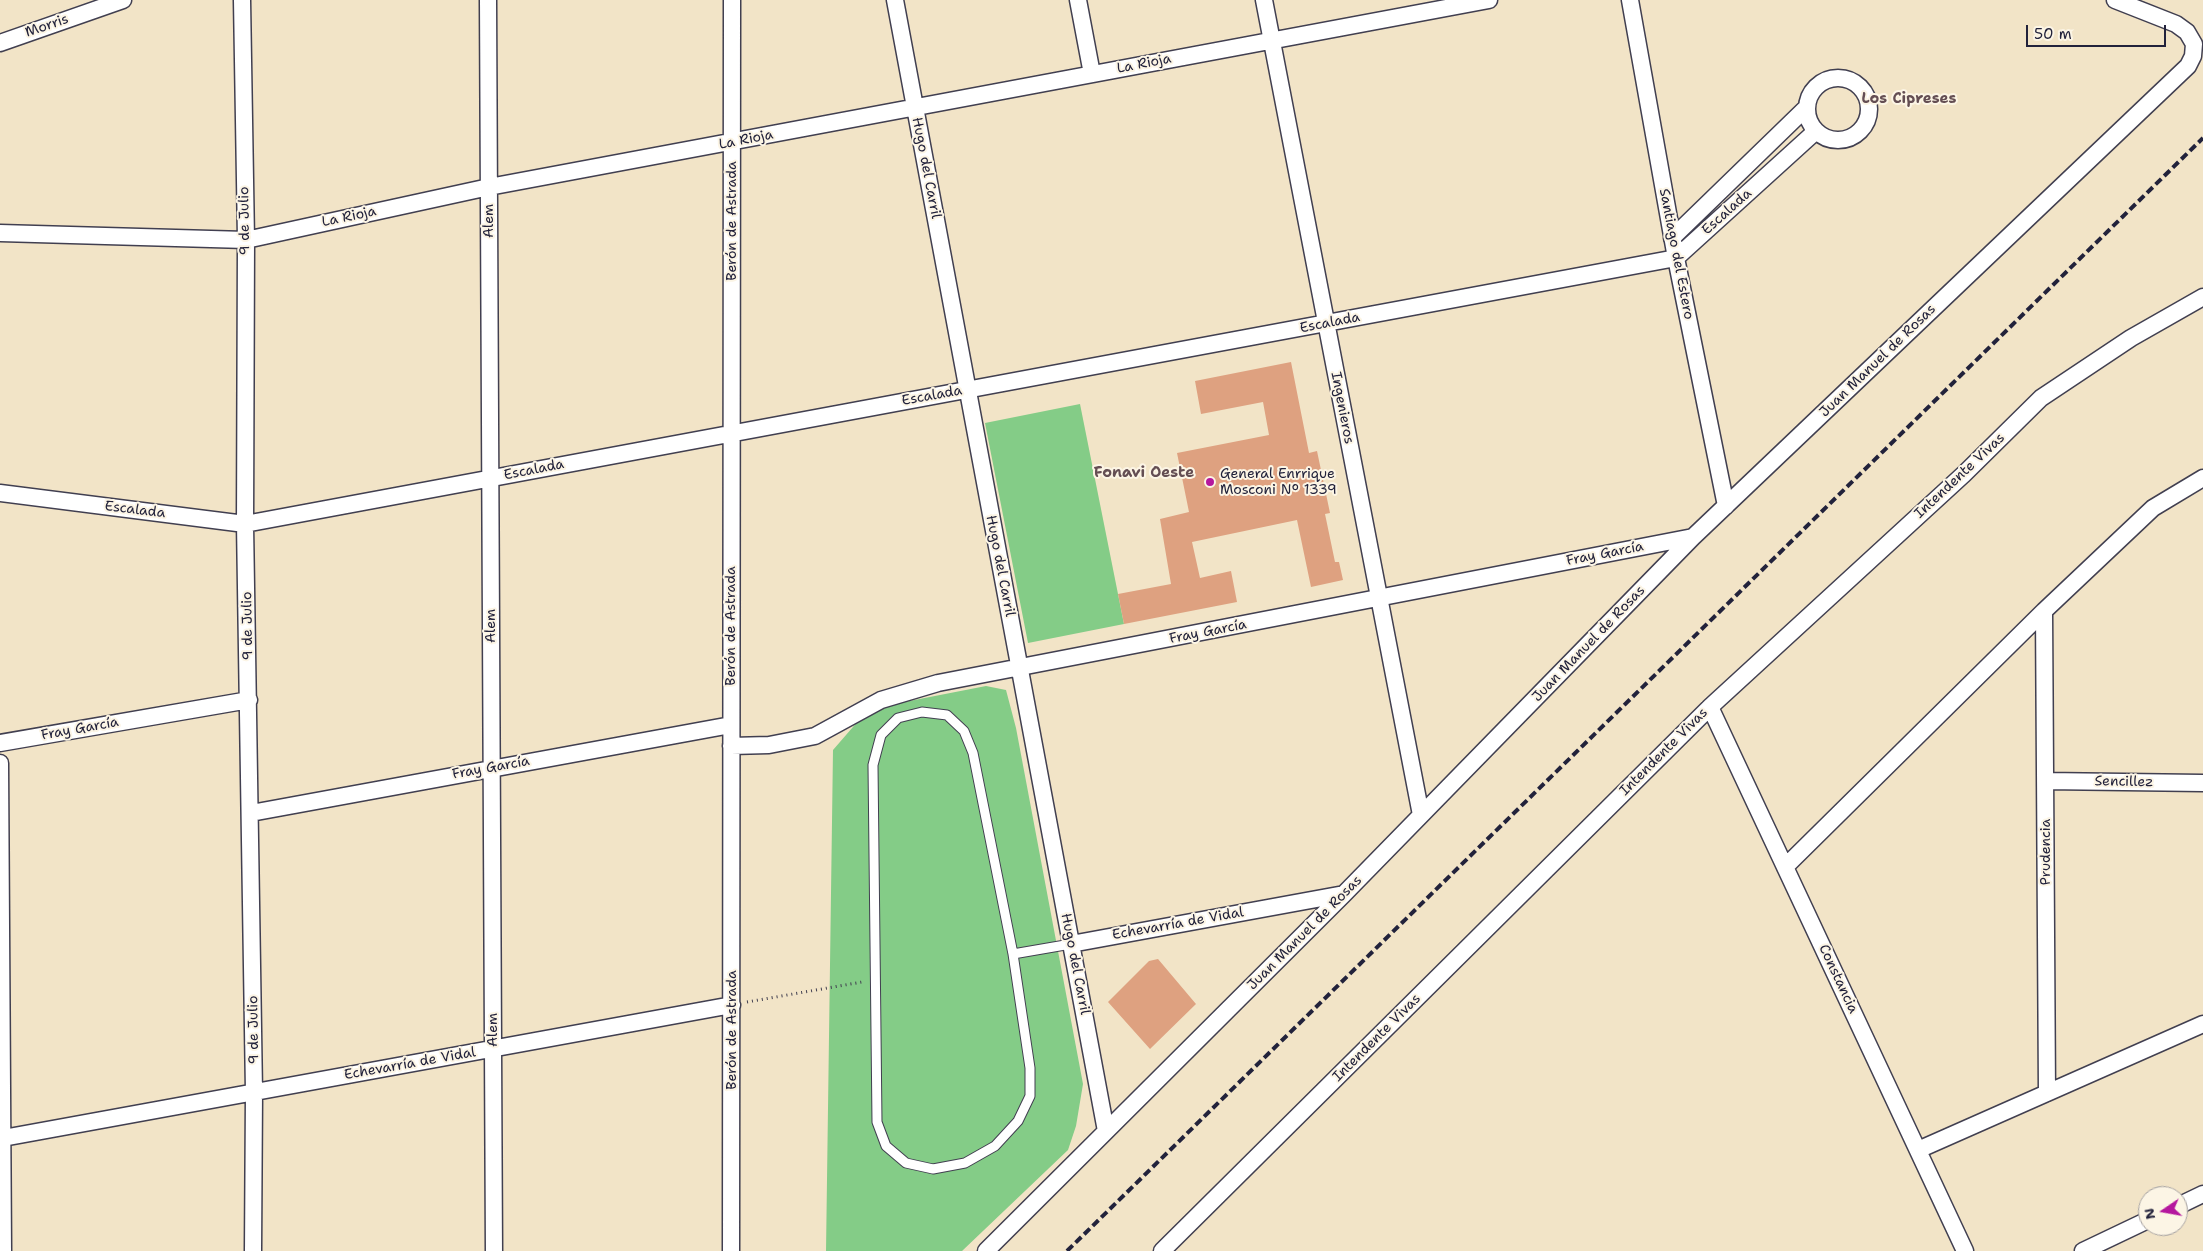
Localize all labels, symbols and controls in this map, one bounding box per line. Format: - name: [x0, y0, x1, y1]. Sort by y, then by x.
- street label: Morris: [23, 11, 71, 41]
- scale bar: [2028, 15, 2168, 47]
- text: 50 m: [2034, 24, 2072, 44]
- street label: La Rioja: [1115, 50, 1173, 78]
- district label: Los Cipreses: [1862, 90, 1956, 108]
- street label: Hugo del Carril: [908, 116, 944, 220]
- street label: La Rioja: [717, 126, 775, 154]
- street label: Berón de Astrada: [724, 161, 740, 281]
- street label: Escalada: [1699, 185, 1755, 239]
- street label: 9 de Julio: [236, 186, 254, 256]
- street label: Santiago del Estero: [1655, 187, 1697, 321]
- street label: La Rioja: [320, 203, 378, 231]
- street label: Alem: [481, 204, 497, 238]
- street label: Juan Manuel de Rosas: [1816, 301, 1940, 421]
- street label: Escalada: [1298, 309, 1362, 337]
- street label: Ingenieros: [1327, 371, 1357, 445]
- street label: Escalada: [901, 382, 963, 410]
- street label: Intendente Vivas: [1911, 430, 2009, 522]
- street label: Escalada: [502, 456, 566, 484]
- district label: Fonavi Oeste: [1094, 464, 1194, 482]
- place label: General Enrrique Mosconi Nº 1339: [1220, 466, 1337, 498]
- marker: General Enrrique Mosconi Nº 1339: [1204, 476, 1216, 488]
- street label: Escalada: [104, 498, 166, 522]
- street label: Hugo del Carril: [982, 514, 1018, 618]
- street label: Fray García: [1565, 538, 1645, 570]
- street label: Berón de Astrada: [723, 566, 739, 686]
- street label: Juan Manuel de Rosas: [1529, 582, 1649, 706]
- street label: 9 de Julio: [239, 591, 257, 661]
- street label: Alem: [483, 609, 499, 643]
- street label: Fray García: [1168, 616, 1248, 648]
- street label: Intendente Vivas: [1617, 705, 1711, 799]
- street label: Fray García: [40, 714, 120, 744]
- street label: Fray García: [451, 753, 531, 783]
- street label: Sencillez: [2094, 773, 2154, 791]
- street label: Prudencia: [2038, 819, 2054, 885]
- street label: Juan Manuel de Rosas: [1244, 872, 1366, 994]
- street label: Echevarría de Vidal: [1111, 904, 1245, 944]
- street label: Hugo del Carril: [1057, 912, 1093, 1016]
- street label: Constancia: [1815, 942, 1861, 1016]
- street label: Berón de Astrada: [724, 970, 740, 1090]
- street label: Intendente Vivas: [1330, 991, 1424, 1085]
- street label: 9 de Julio: [245, 995, 263, 1065]
- street label: Alem: [485, 1013, 501, 1047]
- street label: Echevarría de Vidal: [343, 1044, 477, 1084]
- north arrow: [2138, 1186, 2188, 1236]
- text: N: [2139, 1207, 2159, 1221]

